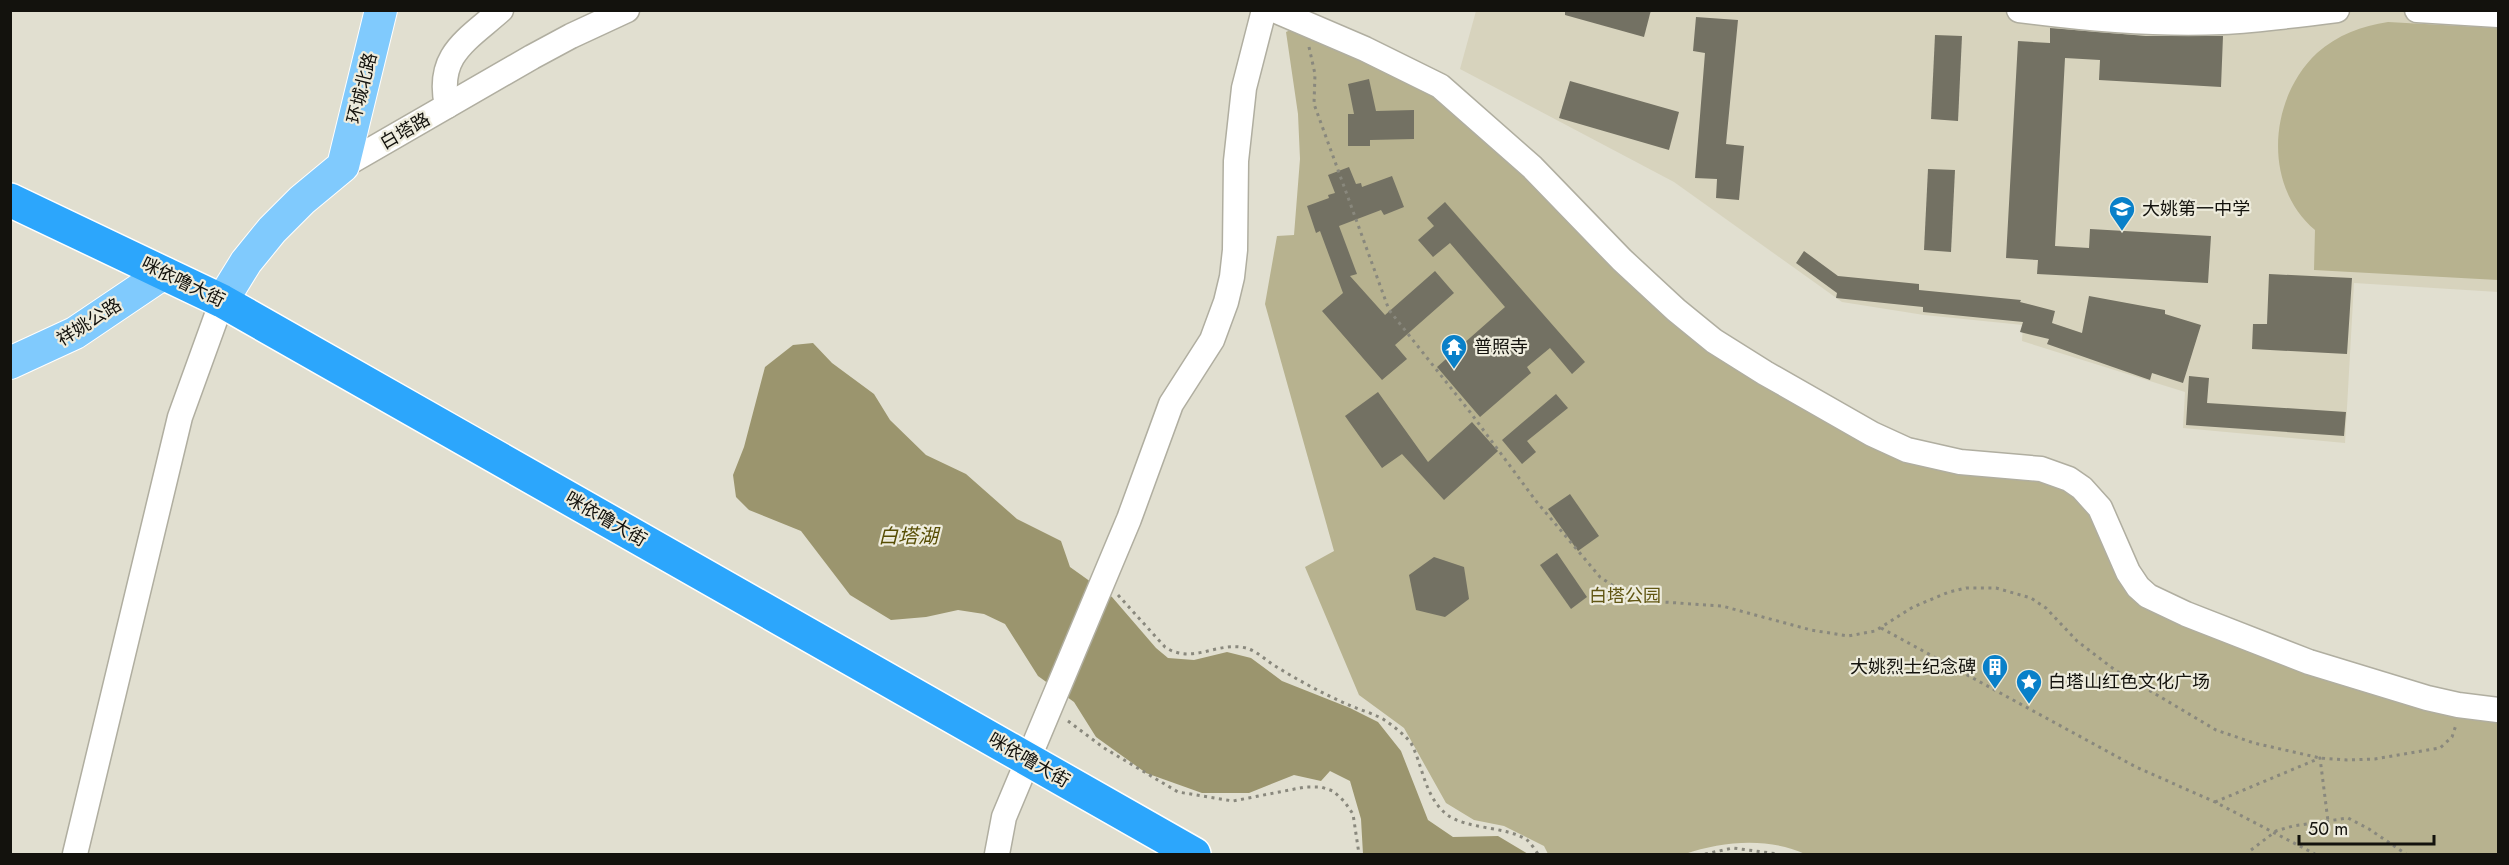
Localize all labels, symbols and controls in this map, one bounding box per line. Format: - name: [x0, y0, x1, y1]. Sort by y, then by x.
- street label: 环城北路: [341, 50, 383, 126]
- street label: 白塔路: [375, 106, 435, 156]
- school or university icon: 大姚第一中学: [2107, 194, 2137, 232]
- place label: 大姚第一中学: [2142, 196, 2250, 222]
- street label: 咪依噜大街: [137, 251, 229, 313]
- street label: 祥姚公路: [52, 292, 126, 352]
- temple icon: 普照寺: [1439, 332, 1469, 370]
- place label: 普照寺: [1474, 334, 1528, 360]
- street label: 咪依噜大街: [561, 485, 651, 553]
- water label: 白塔湖: [878, 522, 941, 551]
- park label: 白塔公园: [1589, 583, 1661, 609]
- building icon: 大姚烈士纪念碑: [1980, 652, 2010, 690]
- place label: 大姚烈士纪念碑: [1850, 654, 1976, 680]
- place icon: 白塔山红色文化广场: [2014, 667, 2044, 705]
- place label: 白塔山红色文化广场: [2048, 669, 2210, 695]
- street label: 咪依噜大街: [984, 726, 1074, 794]
- scale bar: [2299, 808, 2434, 846]
- text: 50 m: [2308, 816, 2348, 842]

